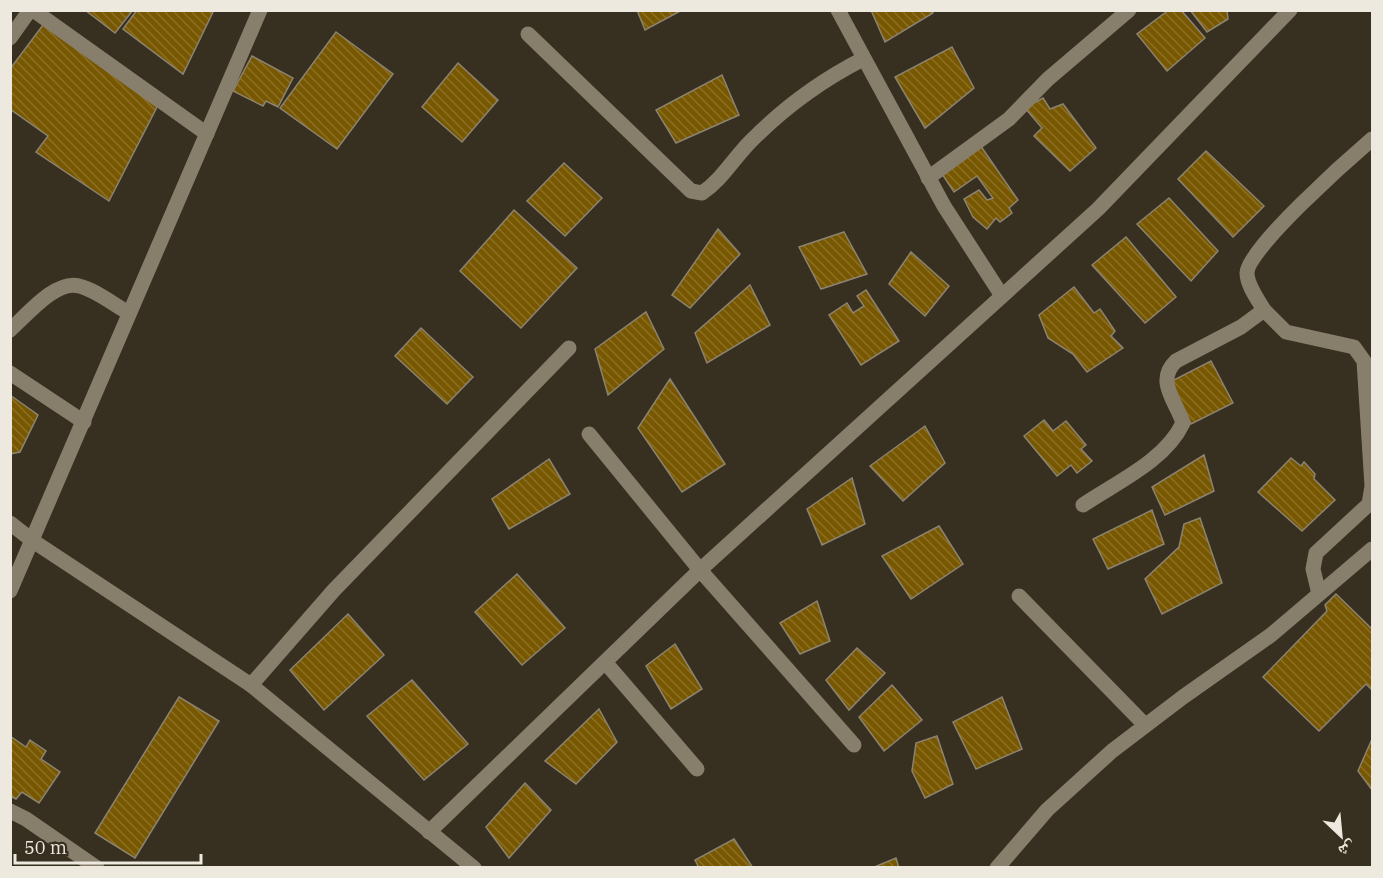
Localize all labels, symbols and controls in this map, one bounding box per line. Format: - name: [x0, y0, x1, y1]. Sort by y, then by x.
- north arrow: [1311, 806, 1371, 866]
- scale bar: [15, 827, 201, 865]
- text: 50 m: [24, 836, 67, 859]
- text: ش: [1336, 837, 1360, 862]

